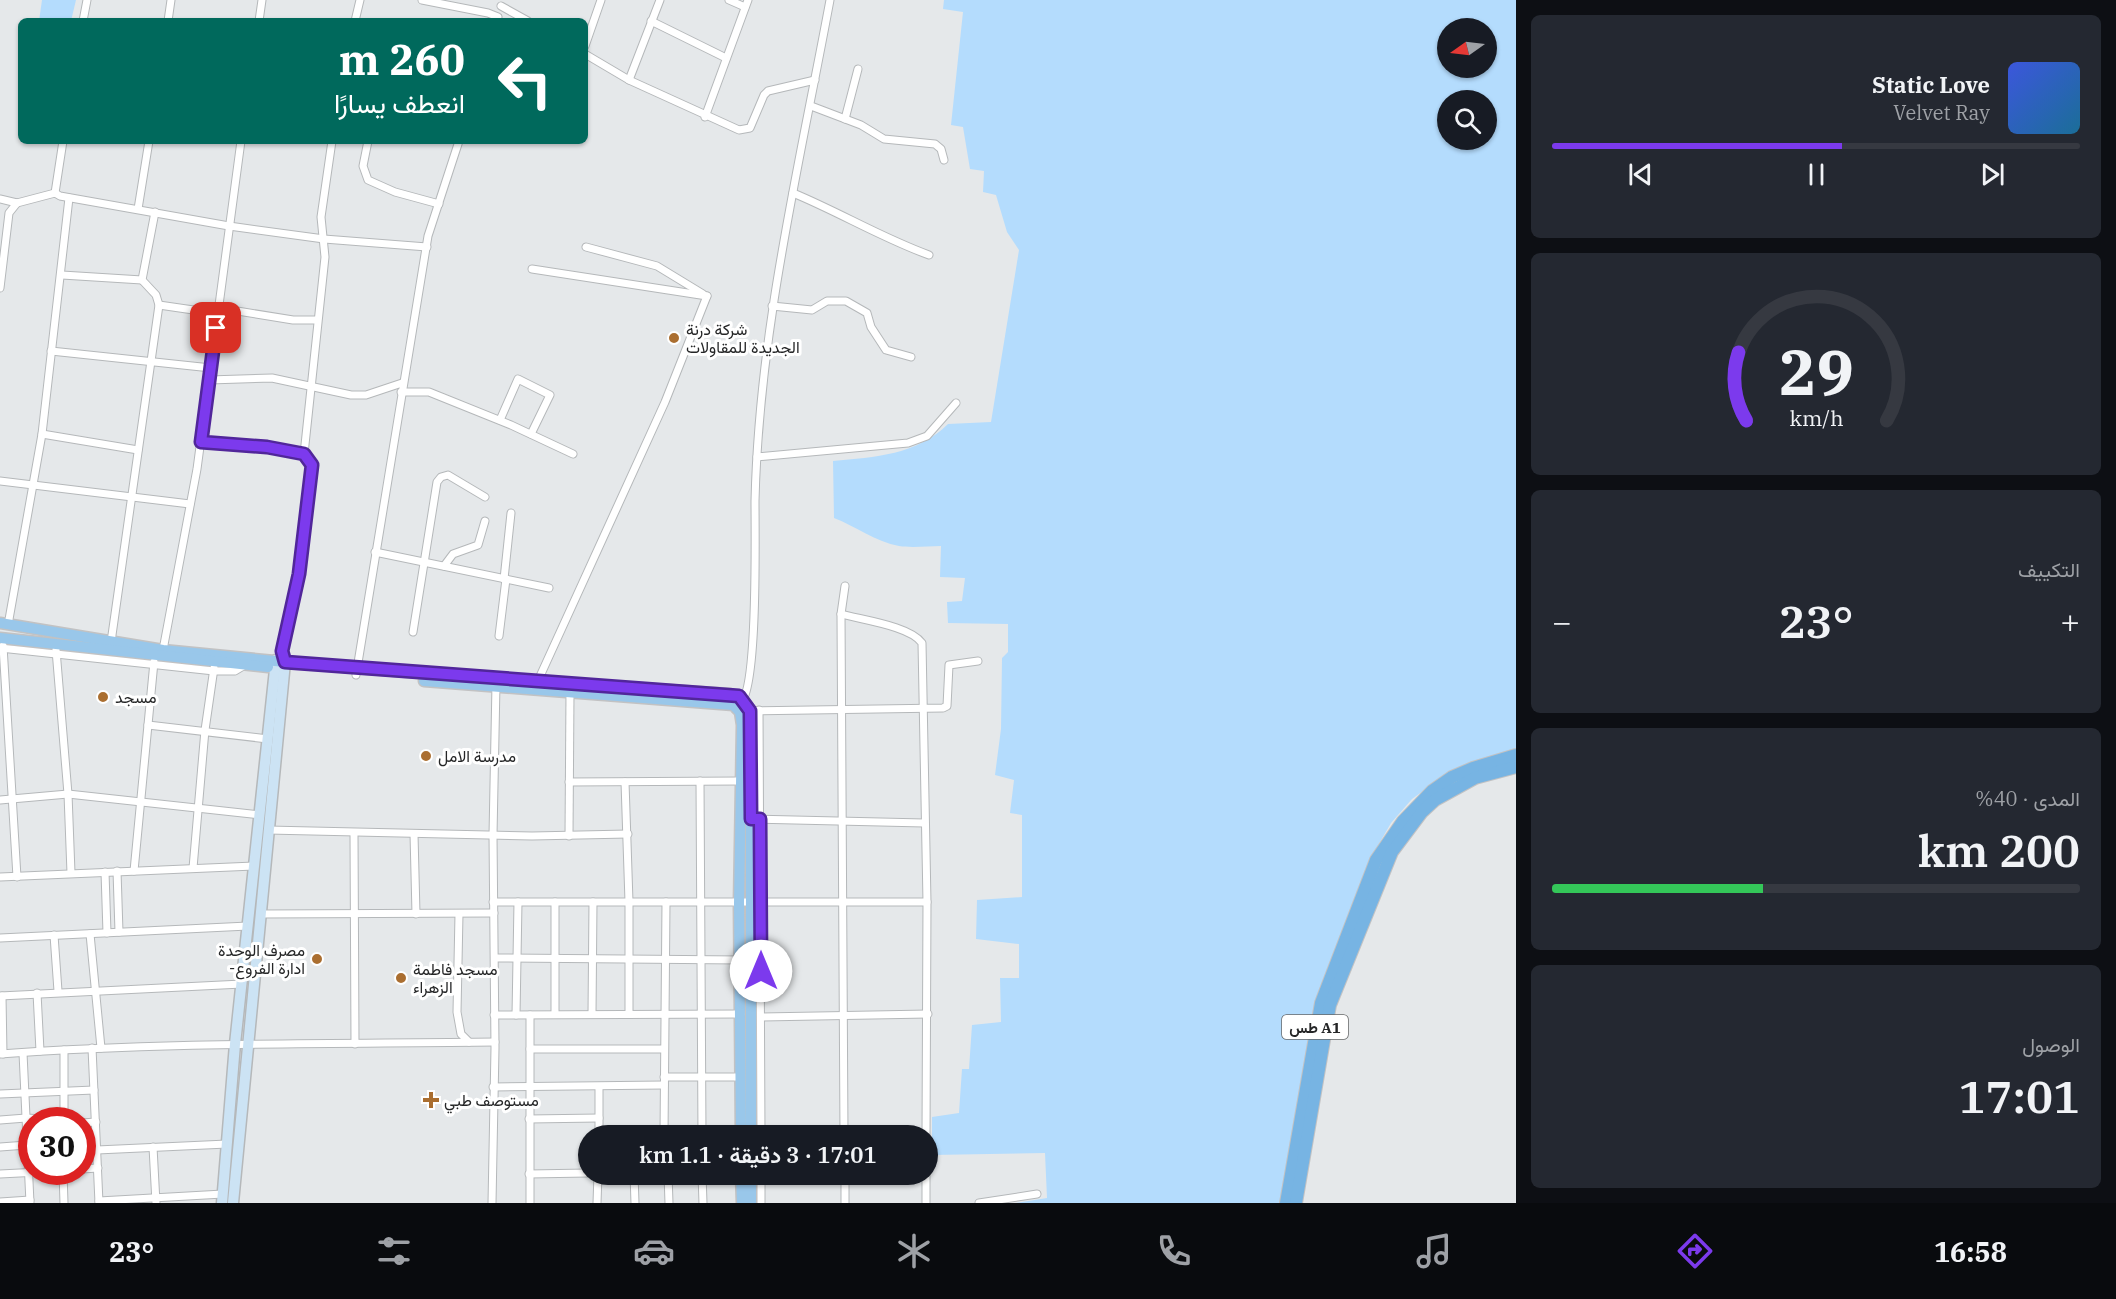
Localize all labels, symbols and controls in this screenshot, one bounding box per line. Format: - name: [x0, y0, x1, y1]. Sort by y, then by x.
- north arrow: [1437, 18, 1497, 78]
- map controls: [1437, 18, 1497, 150]
- text: 260 m: [339, 32, 465, 87]
- icon: left: [486, 42, 564, 120]
- text: Static Love: [1872, 70, 1990, 99]
- text: انعطف يسارًا: [334, 85, 465, 120]
- button: search: [1437, 90, 1497, 150]
- text: Velvet Ray: [1893, 99, 1990, 126]
- icon: previous: [1624, 158, 1657, 191]
- icon: pause: [1800, 158, 1833, 191]
- icon: next: [1976, 158, 2009, 191]
- pin: [190, 302, 241, 353]
- icon: arrive: [199, 311, 232, 344]
- place label: شركة درنة الجديدة للمقاولات: [686, 319, 800, 358]
- marker: شركة درنة الجديدة للمقاولات: [667, 331, 681, 345]
- text: 29: [1779, 331, 1853, 412]
- text: km/h: [1789, 404, 1843, 432]
- text: التكييف: [2018, 556, 2080, 583]
- text: 23°: [1778, 592, 1854, 650]
- text: −: [1552, 600, 1572, 643]
- text: +: [2060, 600, 2080, 643]
- place label: مسجد: [115, 687, 156, 707]
- marker: مسجد: [96, 690, 110, 704]
- place label: مدرسة الامل: [438, 746, 516, 767]
- marker: مدرسة الامل: [419, 749, 433, 763]
- text: المدى · 40%: [1975, 785, 2080, 812]
- text: 200 km: [1918, 821, 2080, 879]
- position arrow: [729, 939, 793, 1003]
- place label: مصرف الوحدة -ادارة الفروع: [218, 940, 305, 980]
- marker: مصرف الوحدة -ادارة الفروع: [310, 952, 324, 966]
- place label: مسجد فاطمة الزهراء: [413, 959, 498, 998]
- marker: مسجد فاطمة الزهراء: [394, 971, 408, 985]
- road number: طس A1: [1282, 1015, 1348, 1039]
- text: الوصول: [2022, 1031, 2080, 1058]
- text: 17:01: [1959, 1067, 2080, 1125]
- place label: مستوصف طبي: [444, 1090, 539, 1114]
- marker: مستوصف طبي: [422, 1091, 440, 1109]
- speed limit sign: 30: [18, 1107, 96, 1185]
- text: 17:01 · 3 دقيقة · 1.1 km: [639, 1140, 877, 1169]
- icon: filters: [373, 1230, 415, 1272]
- icon: car: [633, 1230, 675, 1272]
- icon: climate: [893, 1230, 935, 1272]
- icon: phone: [1153, 1230, 1195, 1272]
- icon: music: [1413, 1230, 1455, 1272]
- icon: directions: [1674, 1230, 1716, 1272]
- text: 23°: [109, 1234, 154, 1269]
- text: 16:58: [1934, 1234, 2007, 1269]

